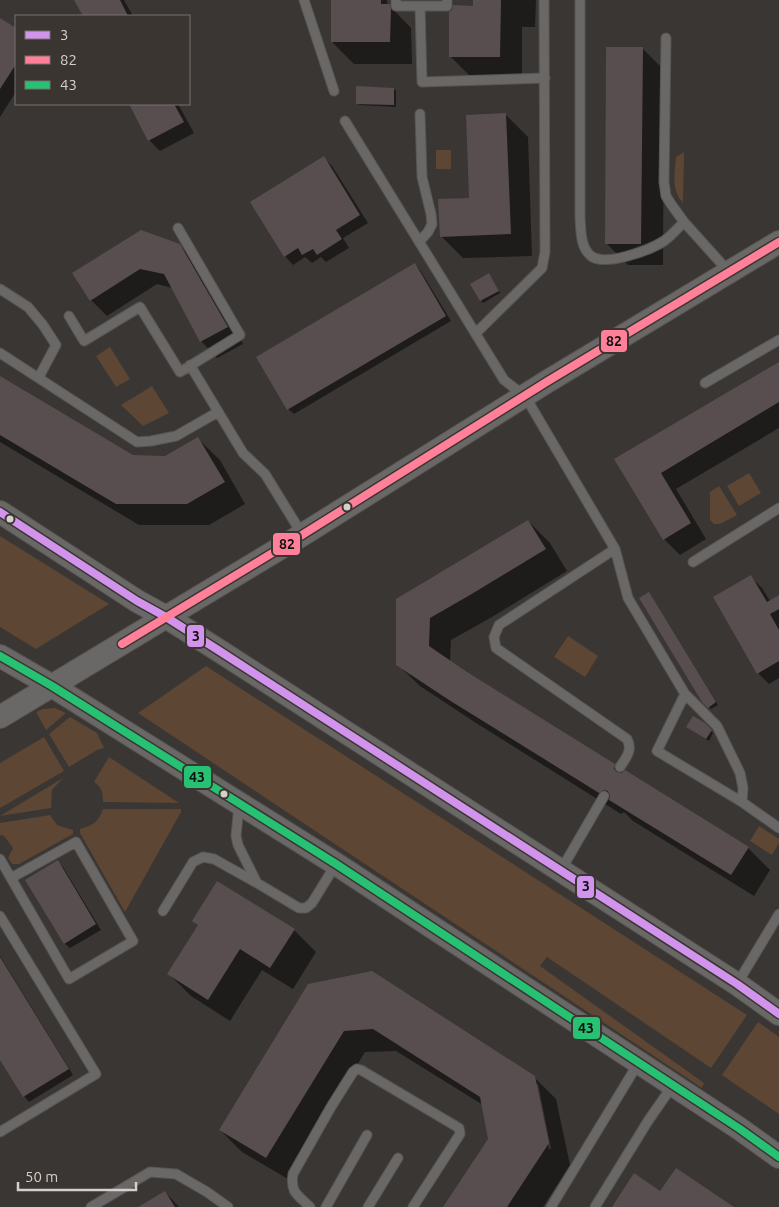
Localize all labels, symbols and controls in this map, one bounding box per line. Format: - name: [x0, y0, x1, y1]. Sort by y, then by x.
- legend: [15, 15, 190, 105]
- text: 3: [60, 26, 68, 43]
- text: 82: [60, 51, 77, 68]
- text: 43: [60, 76, 77, 93]
- line badge: 82: [600, 329, 628, 353]
- text: 82: [606, 333, 622, 349]
- unlabelled marker: [342, 502, 352, 512]
- unlabelled marker: [5, 514, 15, 524]
- line badge: 82: [272, 532, 301, 556]
- text: 82: [279, 536, 295, 552]
- line badge: 3: [186, 624, 205, 648]
- text: 3: [192, 628, 200, 644]
- line badge: 43: [183, 765, 212, 789]
- text: 43: [189, 769, 205, 785]
- unlabelled marker: [219, 789, 229, 799]
- line badge: 3: [576, 875, 595, 899]
- text: 3: [582, 878, 590, 894]
- line badge: 43: [572, 1016, 601, 1040]
- text: 43: [578, 1020, 594, 1036]
- scale bar: [18, 1160, 135, 1192]
- text: 50 m: [25, 1168, 58, 1185]

